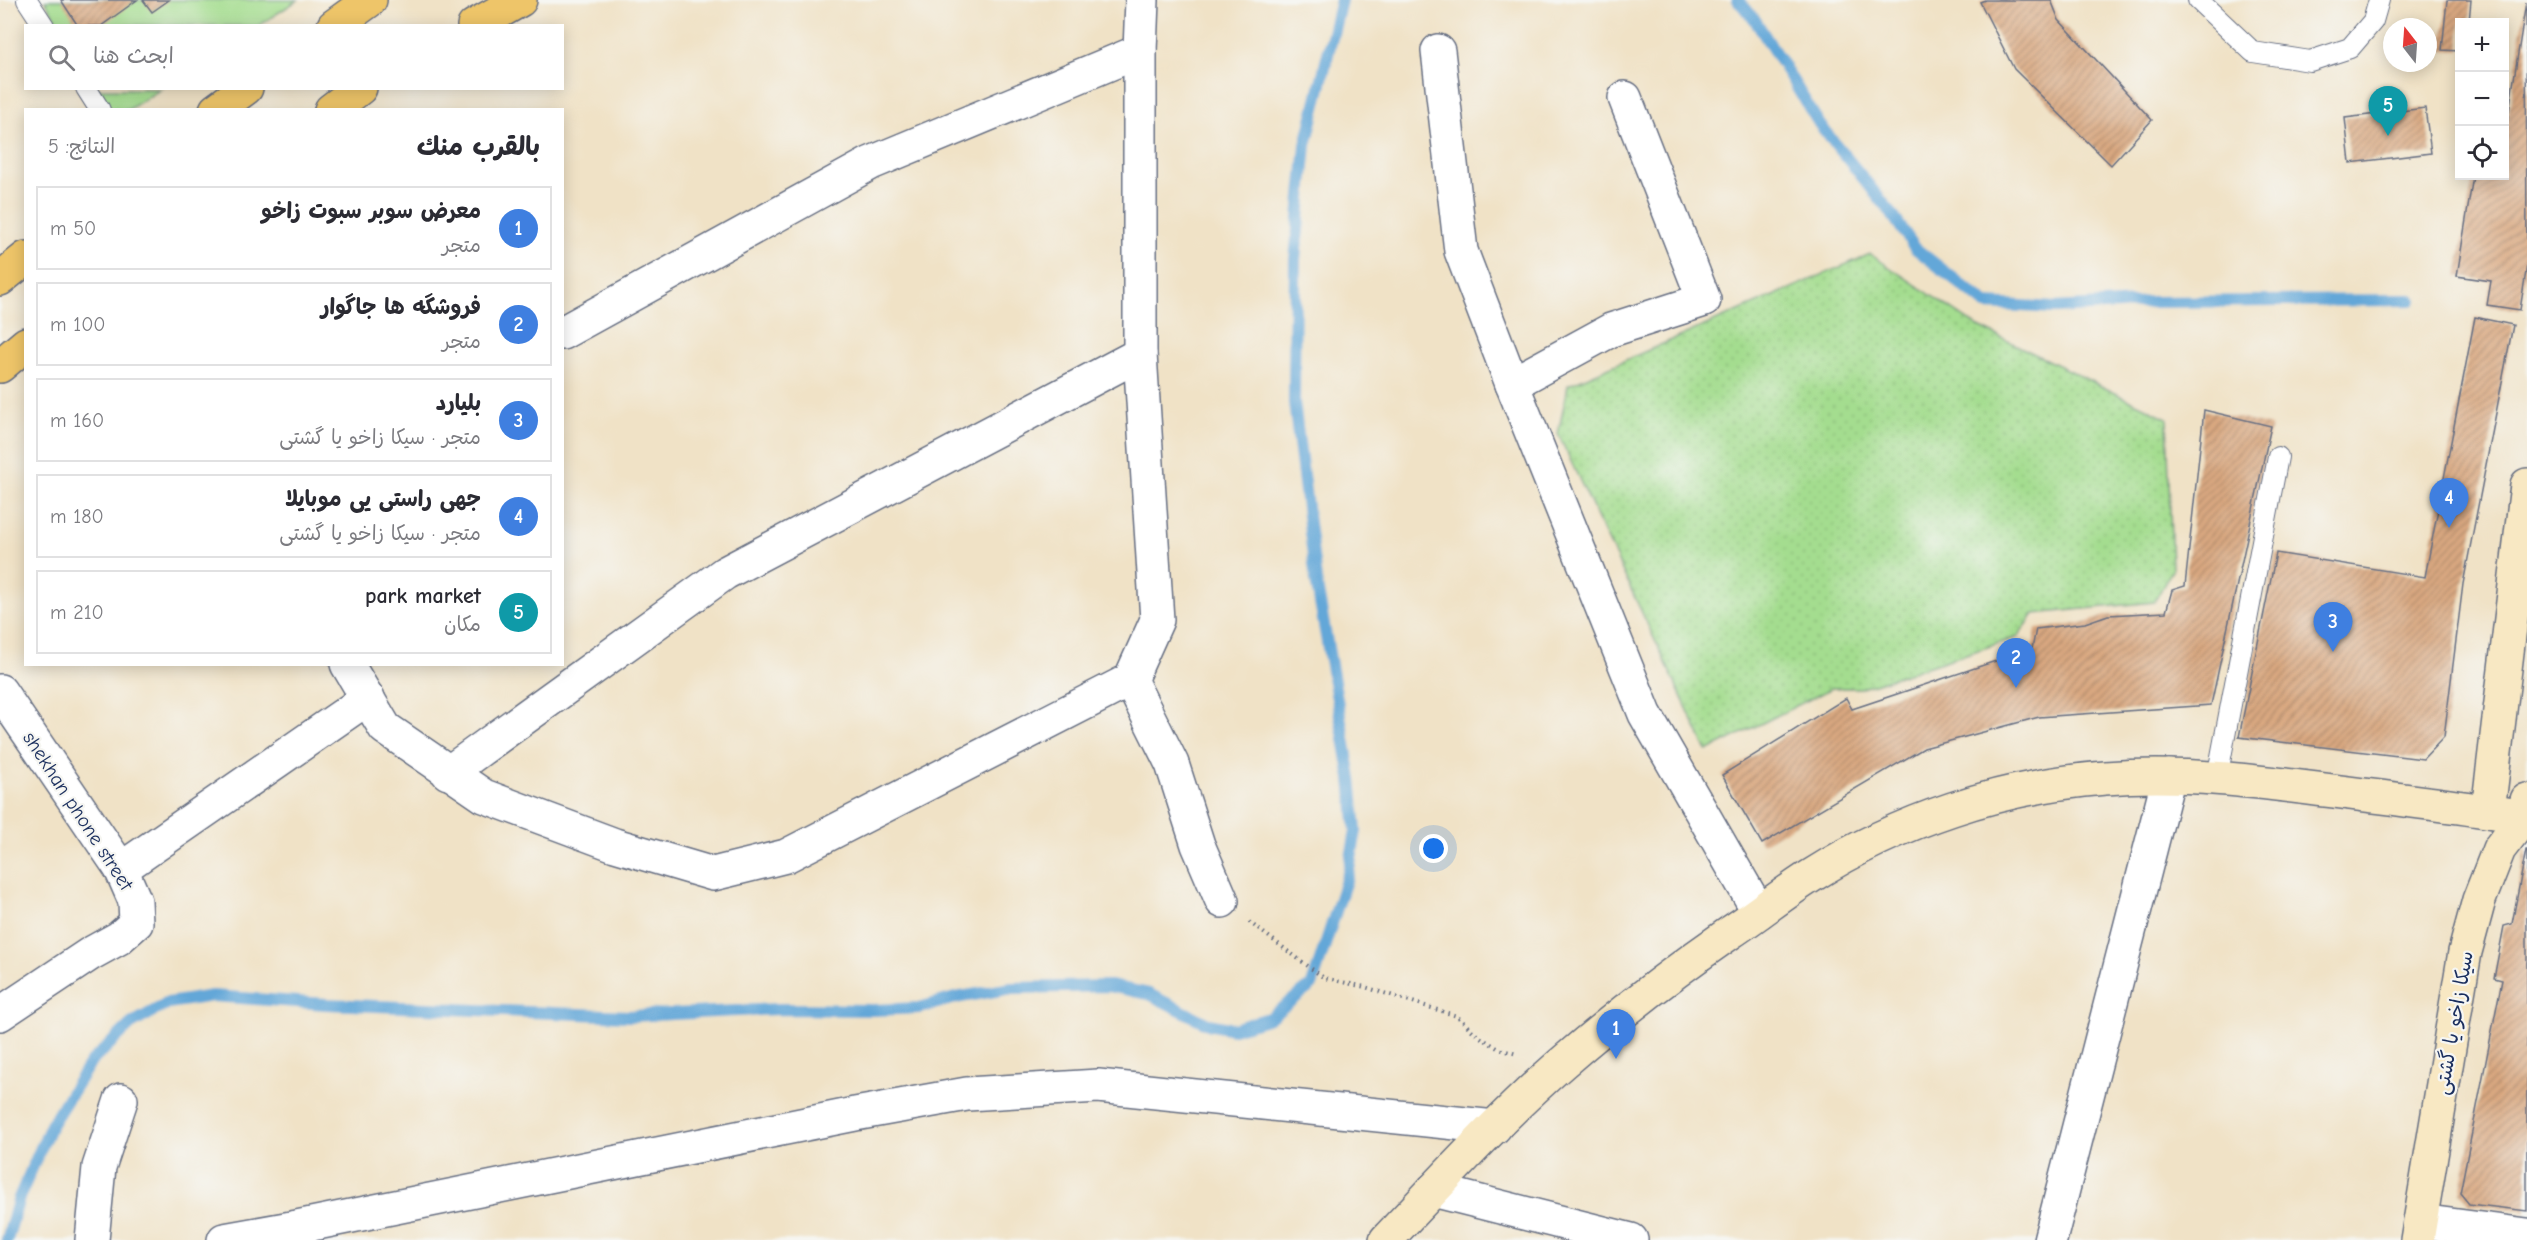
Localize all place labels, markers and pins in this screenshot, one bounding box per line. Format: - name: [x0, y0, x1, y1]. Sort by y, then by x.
- pin: 5: [2368, 86, 2408, 136]
- pin: 4: [2430, 478, 2468, 528]
- pin: 3: [2314, 602, 2352, 652]
- pin: 2: [1996, 638, 2036, 688]
- pin: 1: [1596, 1010, 1636, 1059]

